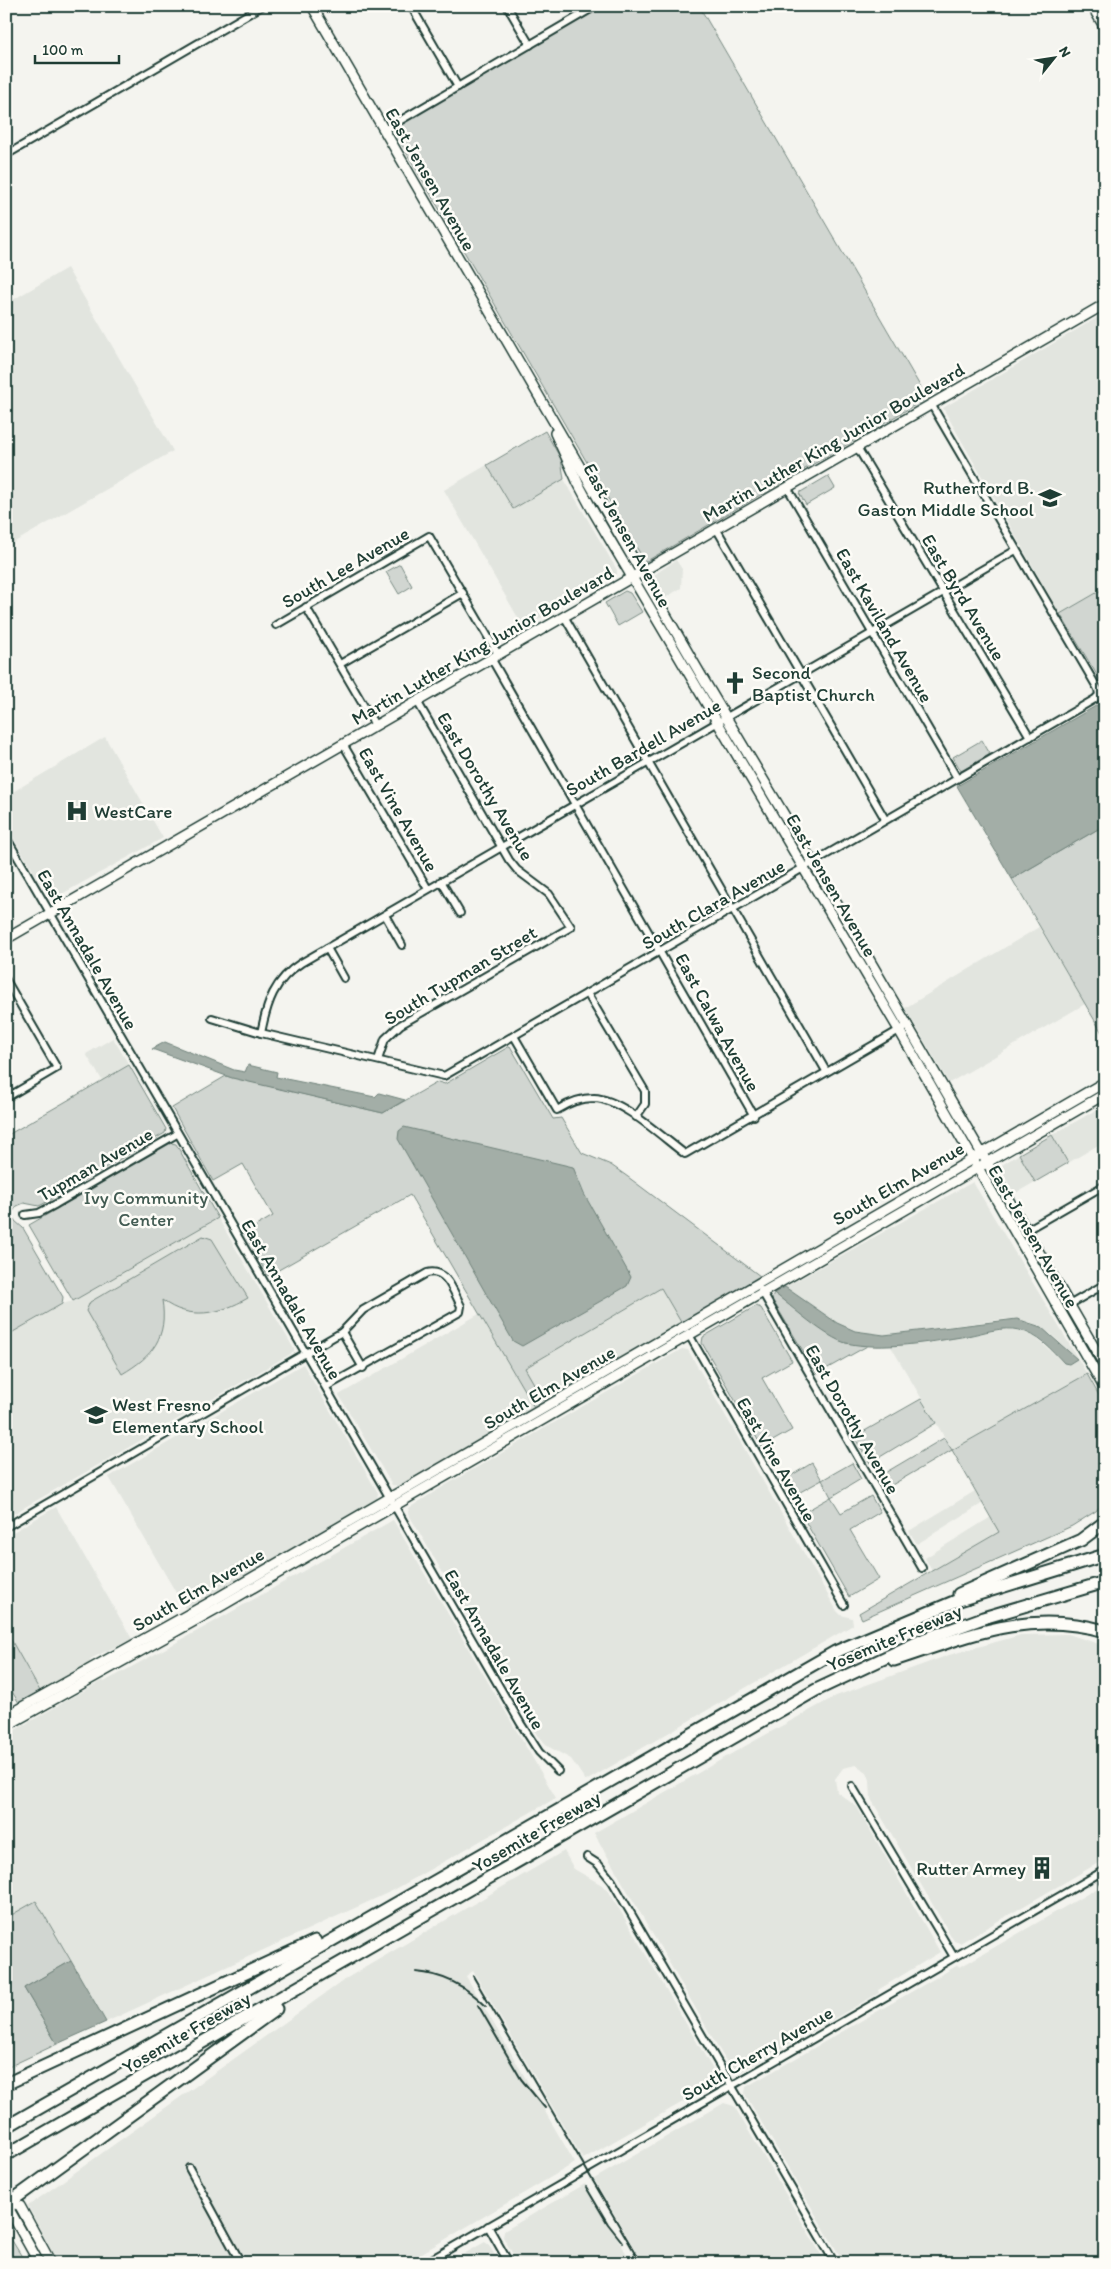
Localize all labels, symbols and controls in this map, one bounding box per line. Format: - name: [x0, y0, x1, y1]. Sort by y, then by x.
- scale bar: [35, 32, 119, 64]
- north arrow: [1028, 32, 1078, 82]
- text: 100 m: [42, 41, 84, 59]
- text: N: [1055, 43, 1075, 60]
- street label: East Jensen Avenue: [380, 104, 481, 255]
- street label: Martin Luther King Junior Boulevard: [698, 358, 968, 527]
- street label: East Jensen Avenue: [578, 459, 677, 612]
- place label: Rutherford B. Gaston Middle School: [858, 476, 1035, 521]
- school or university icon: Rutherford B. Gaston Middle School: [1037, 485, 1063, 511]
- street label: South Lee Avenue: [277, 522, 413, 613]
- street label: East Byrd Avenue: [917, 530, 1010, 665]
- street label: East Kaviland Avenue: [831, 544, 938, 707]
- street label: Martin Luther King Junior Boulevard: [347, 561, 617, 730]
- place label: Second Baptist Church: [752, 661, 875, 706]
- church icon: Second Baptist Church: [722, 670, 748, 696]
- street label: South Bardell Avenue: [562, 694, 725, 801]
- street label: East Dorothy Avenue: [432, 708, 539, 865]
- street label: East Vine Avenue: [354, 743, 444, 876]
- hospital icon: WestCare: [64, 798, 90, 824]
- place label: WestCare: [94, 800, 173, 823]
- street label: East Jensen Avenue: [781, 810, 882, 961]
- street label: South Clara Avenue: [638, 854, 789, 955]
- street label: East Annadale Avenue: [32, 865, 143, 1034]
- street label: South Tupman Street: [380, 921, 541, 1030]
- street label: East Calwa Avenue: [670, 949, 765, 1095]
- street label: Tupman Avenue: [34, 1122, 157, 1207]
- street label: South Elm Avenue: [828, 1136, 968, 1230]
- street label: East Jensen Avenue: [983, 1161, 1084, 1312]
- park label: Ivy Community Center: [84, 1186, 208, 1231]
- street label: East Annadale Avenue: [236, 1215, 347, 1384]
- street label: South Elm Avenue: [479, 1340, 619, 1434]
- street label: East Dorothy Avenue: [800, 1340, 905, 1498]
- place label: West Fresno Elementary School: [112, 1393, 264, 1438]
- street label: East Vine Avenue: [732, 1393, 822, 1526]
- school or university icon: West Fresno Elementary School: [83, 1402, 109, 1428]
- street label: South Elm Avenue: [128, 1542, 268, 1636]
- street label: East Annadale Avenue: [439, 1565, 550, 1734]
- street label: Yosemite Freeway: [823, 1599, 965, 1676]
- street label: Yosemite Freeway: [468, 1785, 605, 1878]
- building icon: Rutter Armey: [1029, 1855, 1055, 1881]
- place label: Rutter Armey: [916, 1857, 1026, 1880]
- street label: Yosemite Freeway: [118, 1986, 255, 2079]
- street label: South Cherry Avenue: [678, 2001, 837, 2106]

